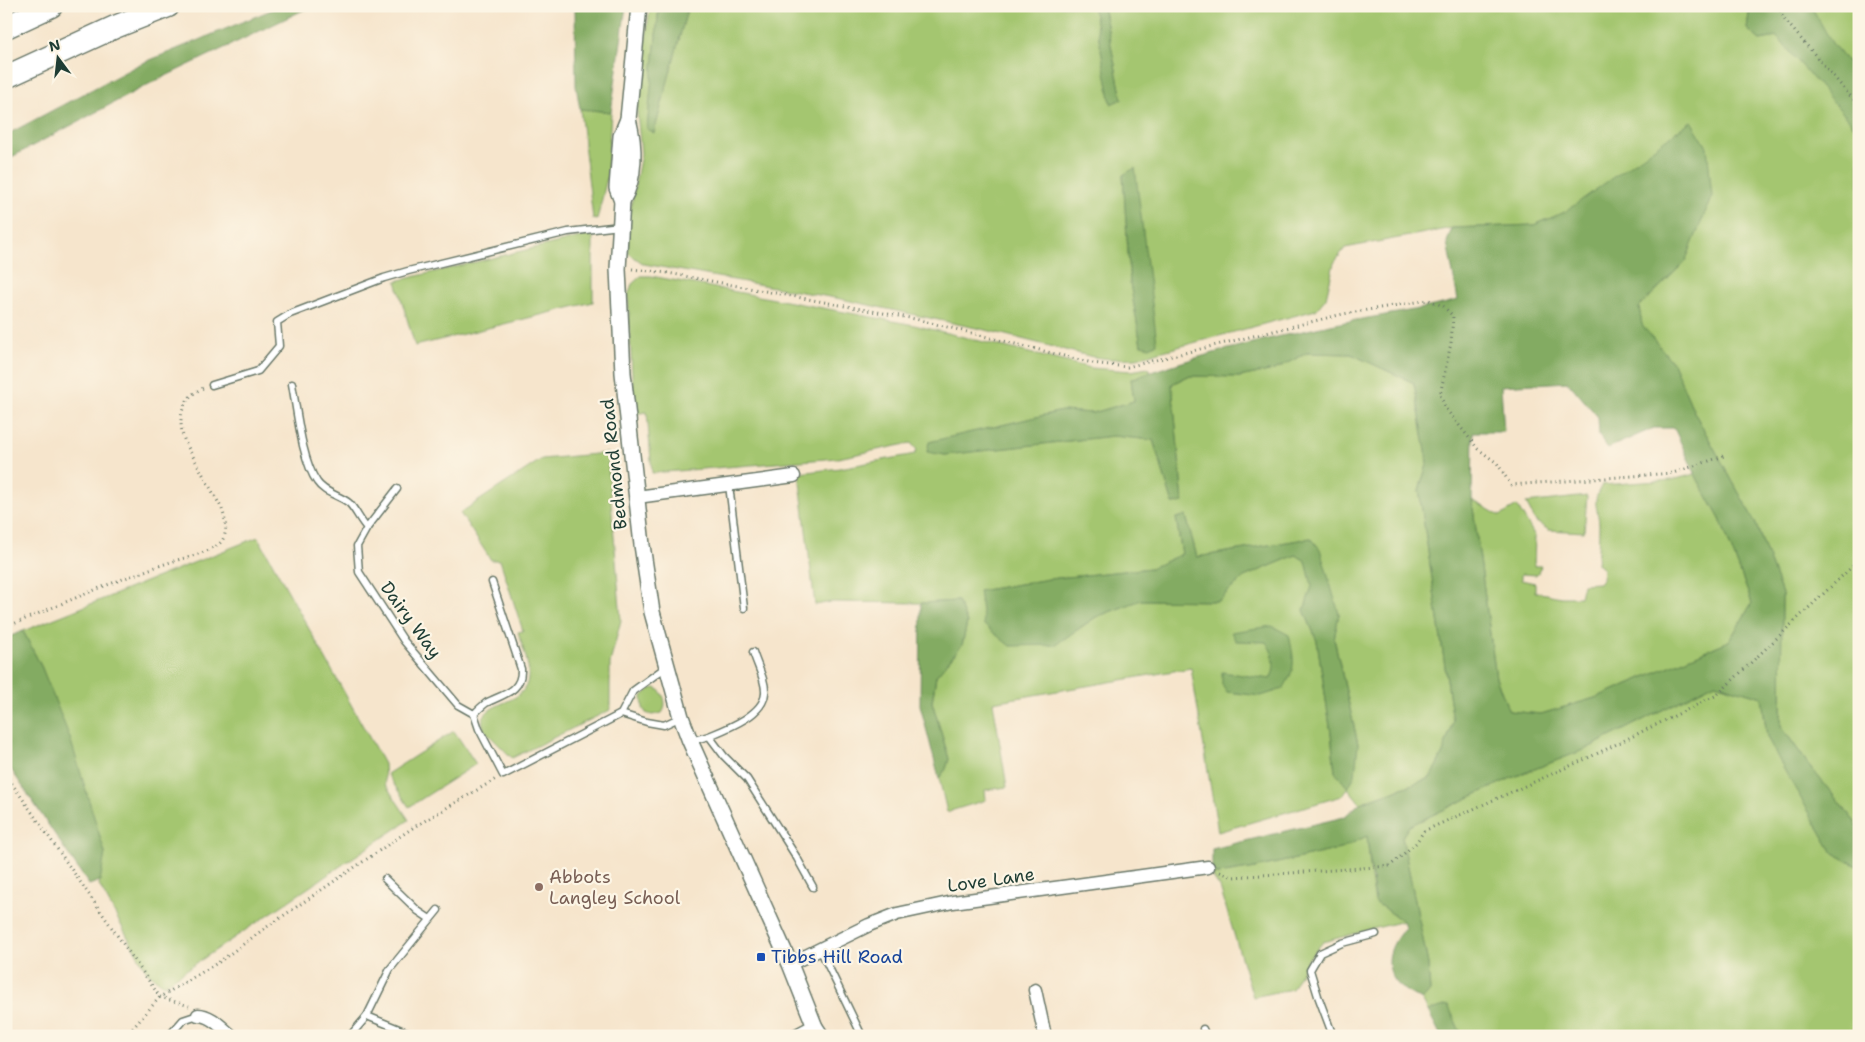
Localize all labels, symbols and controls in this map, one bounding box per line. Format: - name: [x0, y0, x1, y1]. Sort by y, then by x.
- north arrow: [32, 32, 82, 82]
- text: N: [47, 35, 62, 56]
- street label: Bedmond Road: [595, 397, 633, 531]
- street label: Dairy Way: [375, 577, 447, 663]
- street label: Love Lane: [946, 862, 1036, 898]
- place label: Abbots Langley School: [549, 865, 681, 910]
- marker: Abbots Langley School: [533, 881, 545, 893]
- place label: Tibbs Hill Road: [771, 945, 903, 969]
- marker: Tibbs Hill Road: [755, 951, 767, 963]

